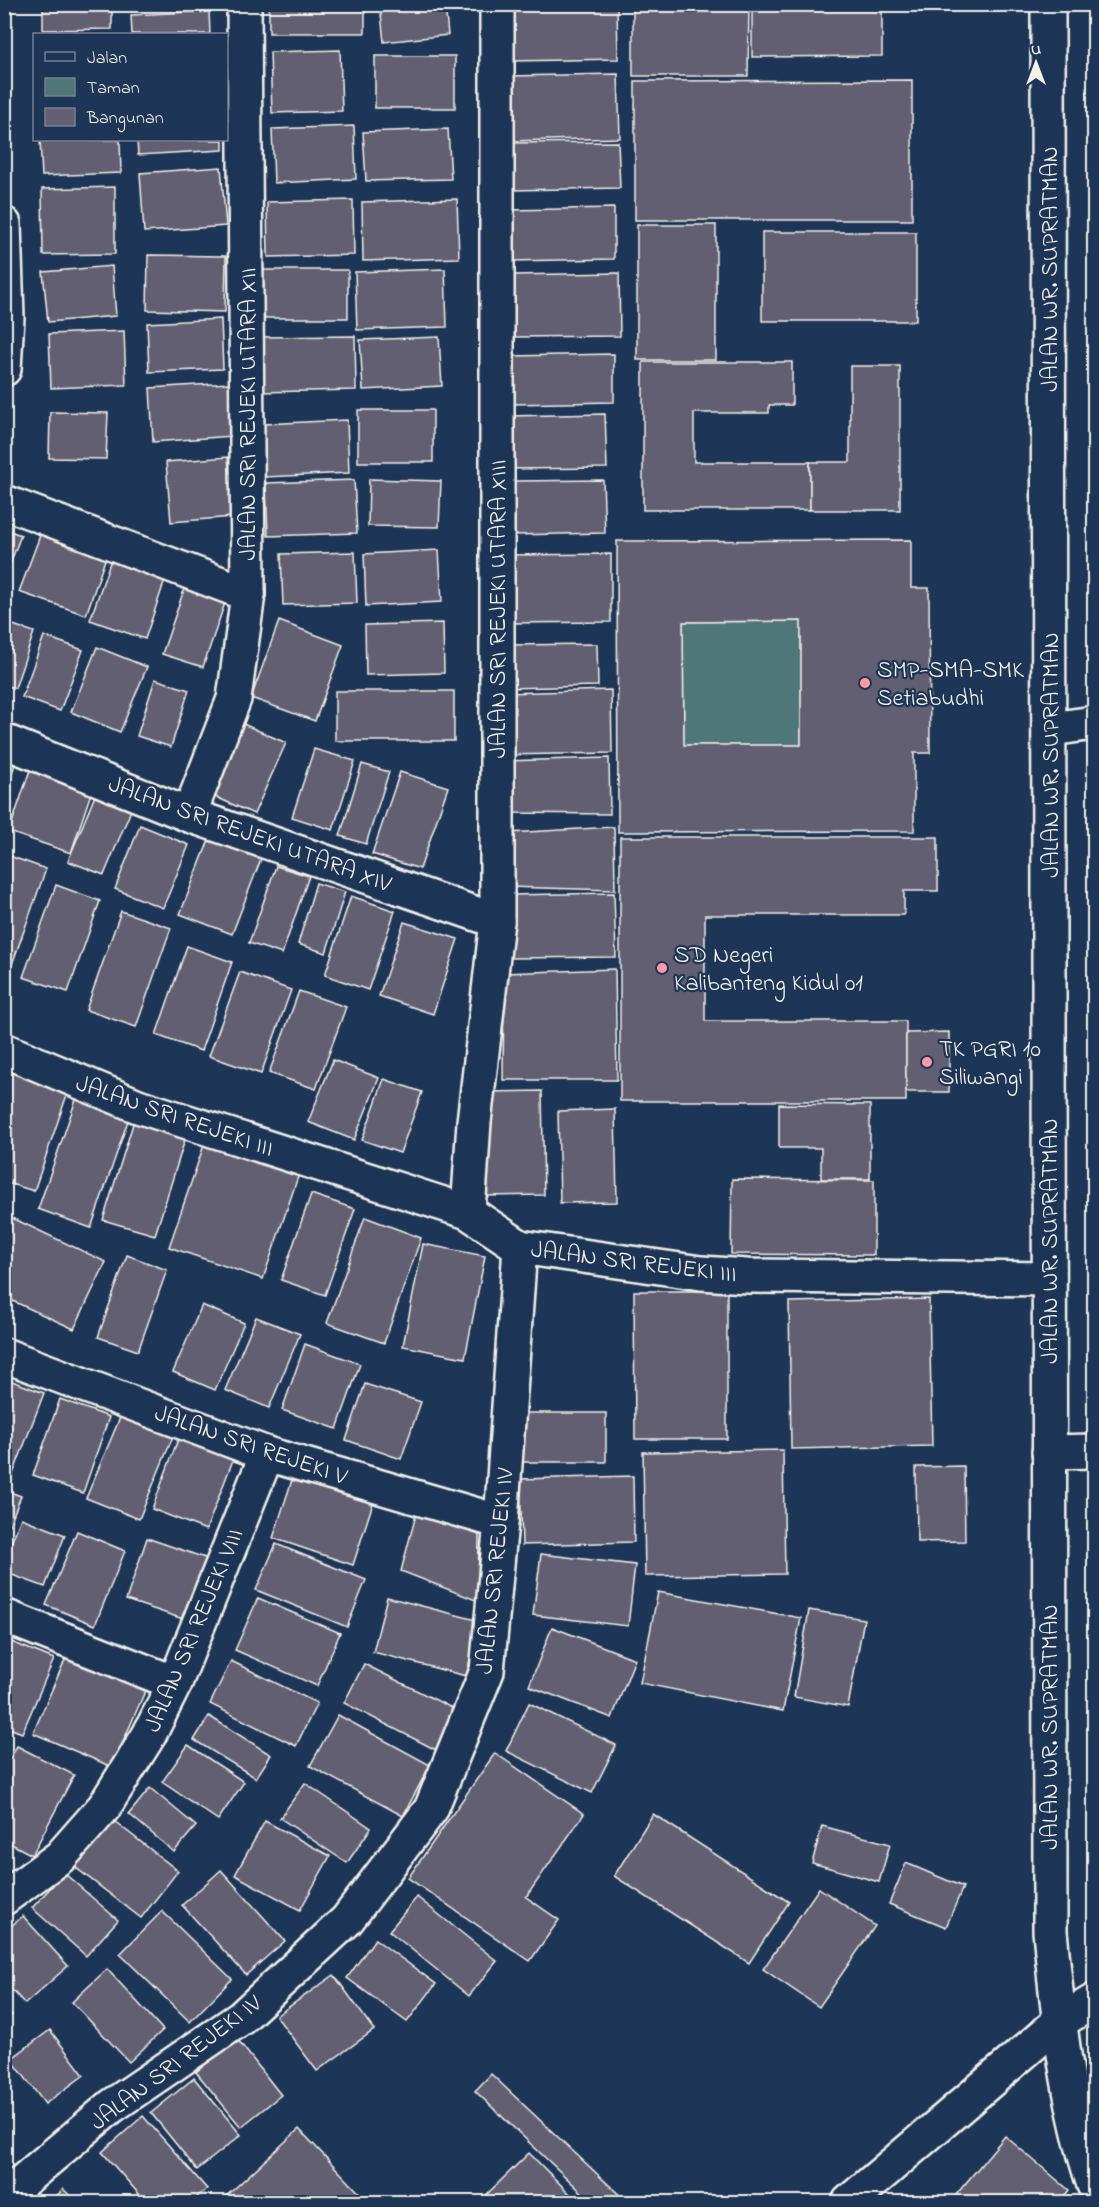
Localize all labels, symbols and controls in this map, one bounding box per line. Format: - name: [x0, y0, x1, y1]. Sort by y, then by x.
- legend: [33, 33, 228, 141]
- north arrow: [1006, 33, 1066, 93]
- text: U: [1031, 38, 1041, 62]
- text: Jalan: [87, 46, 127, 72]
- text: Taman: [87, 76, 140, 102]
- text: Bangunan: [86, 106, 164, 133]
- street label: JALAN WR. SUPRATMAN: [1034, 146, 1069, 392]
- street label: JALAN SRI REJEKI UTARA XII: [232, 268, 267, 560]
- street label: JALAN SRI REJEKI UTARA XIII: [482, 460, 517, 758]
- street label: JALAN WR. SUPRATMAN: [1035, 632, 1070, 878]
- place label: SMP-SMA-SMK Setiabudhi: [877, 654, 1024, 717]
- marker: SMP-SMA-SMK Setiabudhi: [858, 676, 872, 690]
- street label: JALAN SRI REJEKI UTARA XIV: [103, 768, 396, 903]
- place label: SD Negeri Kalibanteng Kidul 01: [674, 939, 863, 1002]
- marker: SD Negeri Kalibanteng Kidul 01: [655, 961, 669, 975]
- place label: TK PGRI 10 Siliwangi: [939, 1033, 1041, 1096]
- marker: TK PGRI 10 Siliwangi: [920, 1055, 934, 1069]
- street label: JALAN SRI REJEKI III: [71, 1067, 278, 1168]
- street label: JALAN WR. SUPRATMAN: [1034, 1118, 1069, 1364]
- street label: JALAN SRI REJEKI III: [529, 1234, 739, 1293]
- street label: JALAN SRI REJEKI V: [149, 1397, 352, 1496]
- street label: JALAN SRI REJEKI IV: [468, 1466, 525, 1676]
- street label: JALAN SRI REJEKI VIII: [137, 1524, 254, 1738]
- street label: JALAN WR. SUPRATMAN: [1034, 1604, 1069, 1850]
- street label: JALAN SRI REJEKI IV: [83, 1987, 270, 2140]

